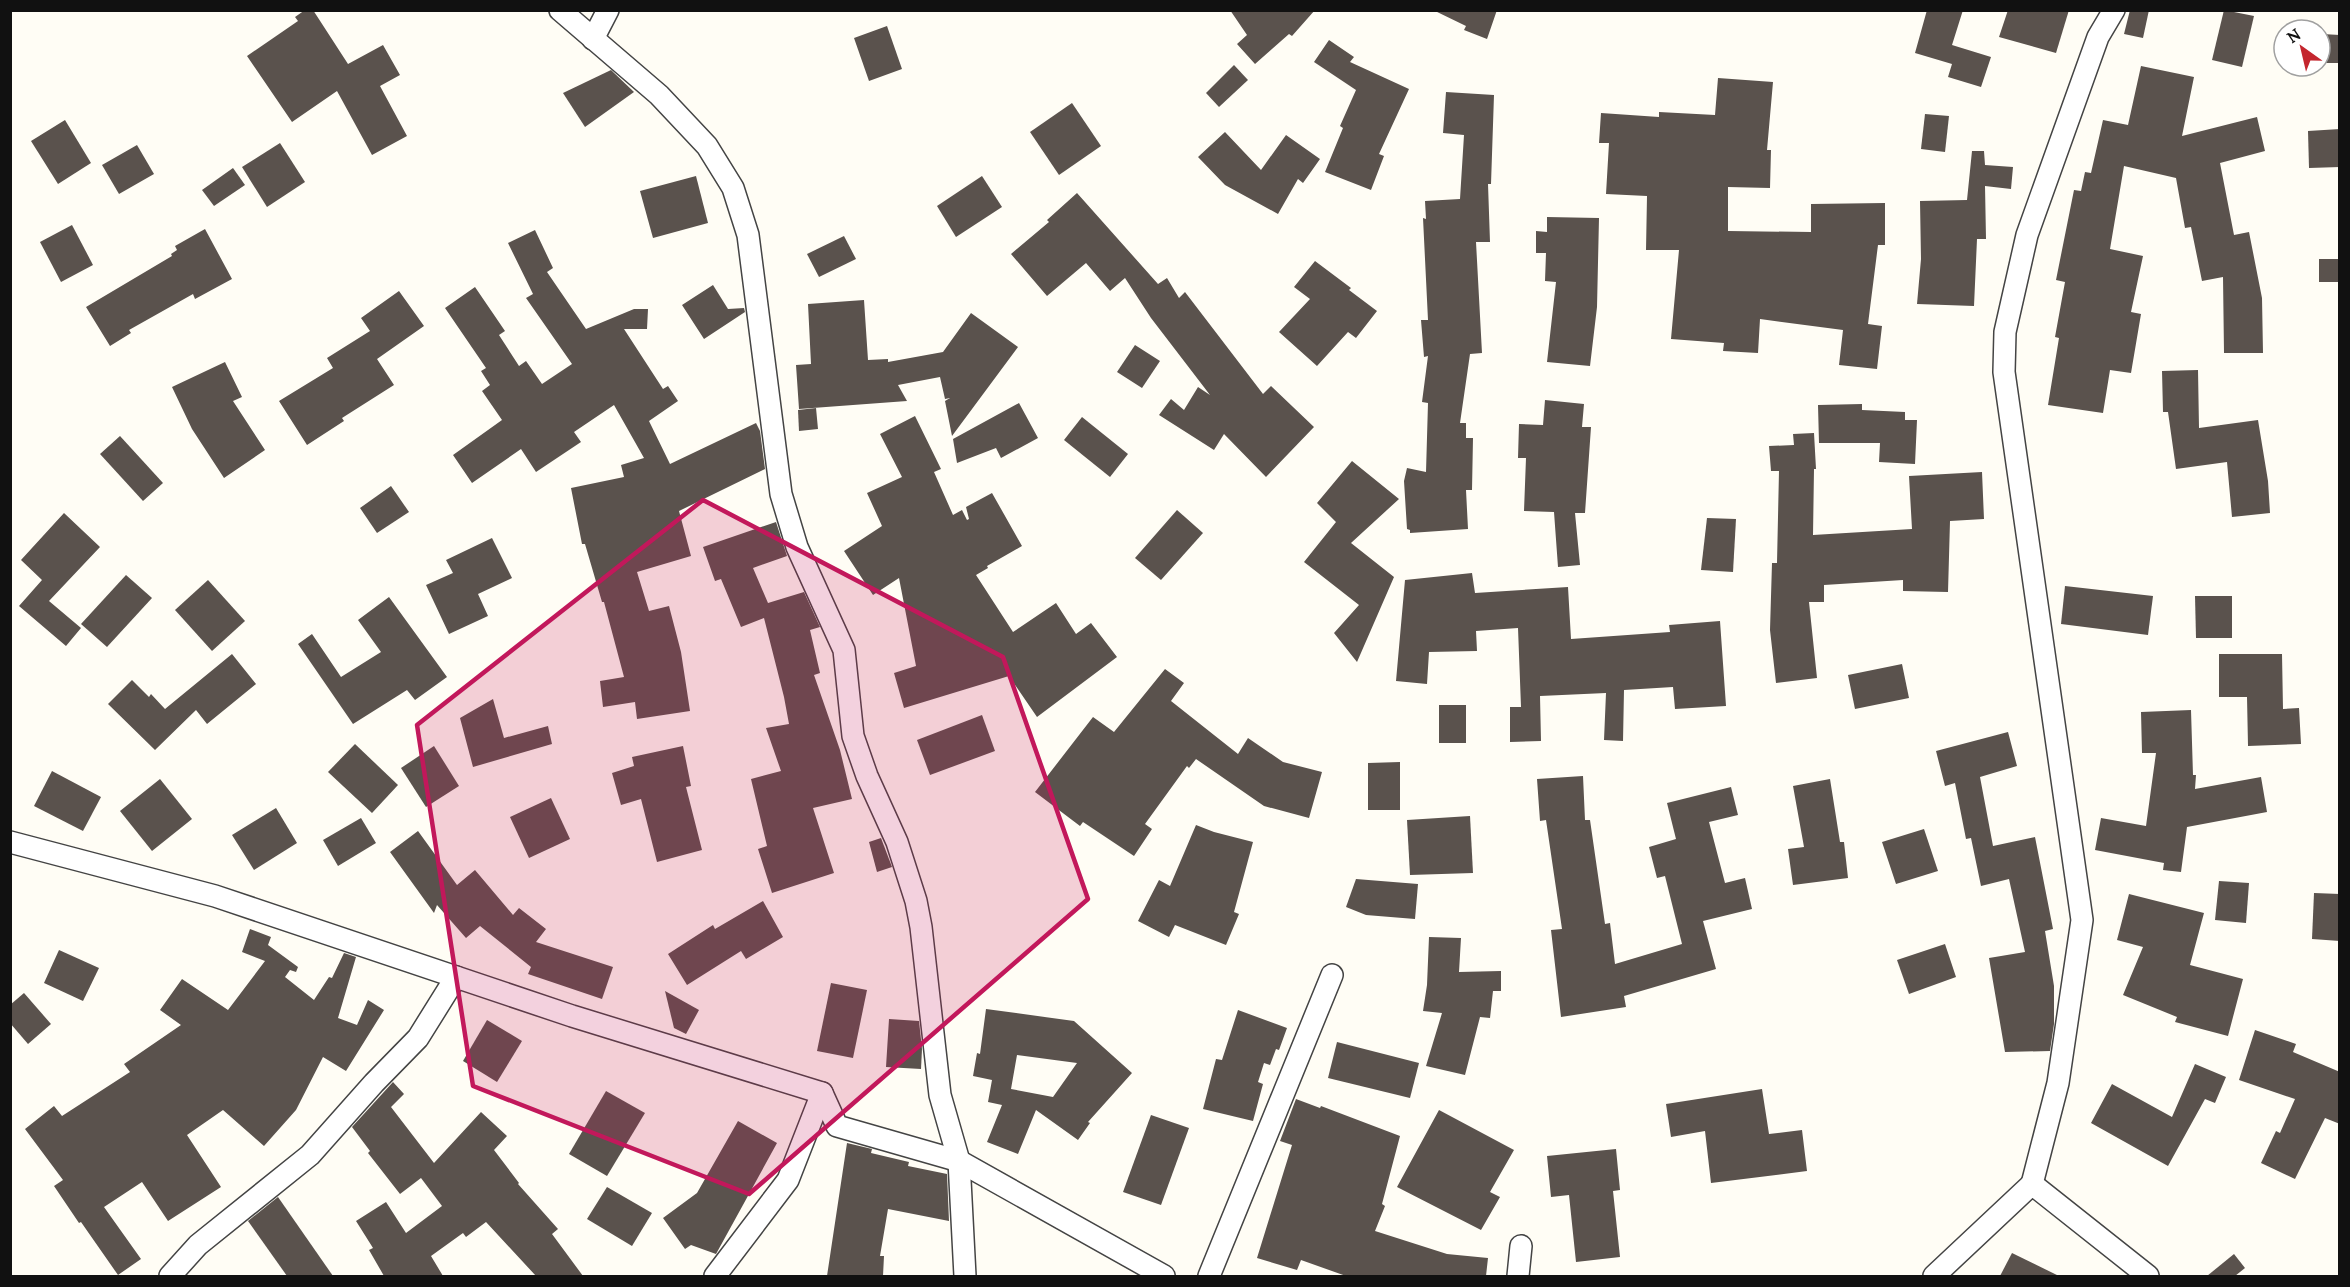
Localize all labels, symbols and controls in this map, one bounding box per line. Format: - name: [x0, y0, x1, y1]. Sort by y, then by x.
- north arrow: [2272, 18, 2332, 78]
- text: N: [2283, 24, 2304, 47]

